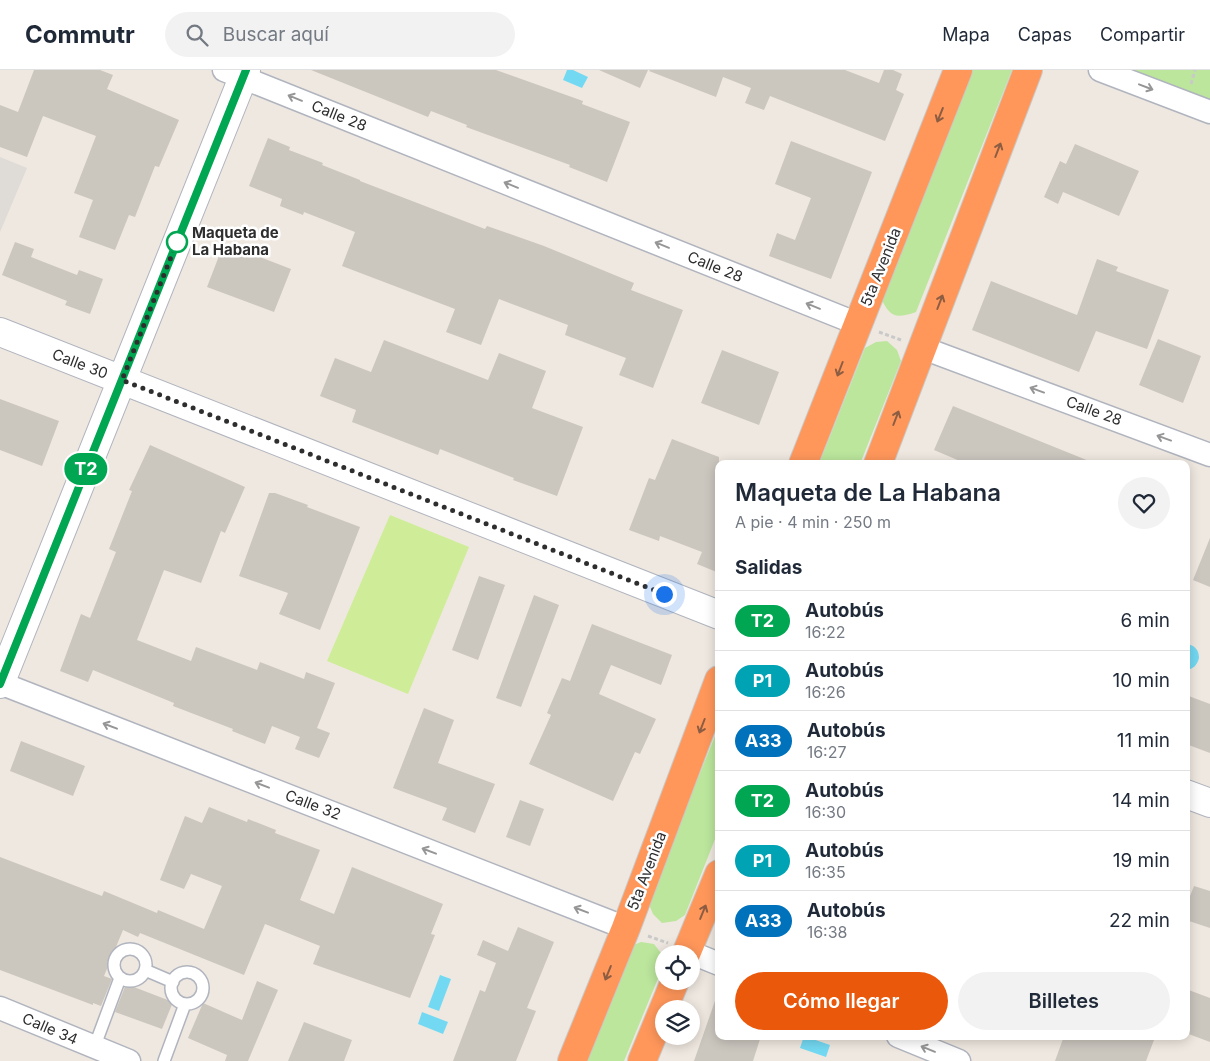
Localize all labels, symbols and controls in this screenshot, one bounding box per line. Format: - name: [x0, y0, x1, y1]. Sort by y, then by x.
- search box: [165, 12, 515, 57]
- text: Commutr: [25, 20, 135, 49]
- icon: search: [183, 21, 211, 49]
- text: Buscar aquí: [223, 23, 329, 46]
- text: Mapa: [942, 24, 990, 45]
- text: Capas: [1018, 24, 1072, 45]
- text: Compartir: [1100, 24, 1185, 45]
- one-way arrow: [1138, 83, 1153, 93]
- one-way arrow: [288, 93, 303, 103]
- street label: Calle 28: [309, 96, 370, 135]
- one-way arrow: [935, 107, 945, 122]
- one-way arrow: [994, 143, 1003, 159]
- one-way arrow: [504, 180, 519, 189]
- place label: Maqueta de La Habana: [192, 223, 279, 259]
- street label: 5ta Avenida: [856, 225, 905, 309]
- marker: Maqueta de La Habana: [166, 231, 188, 253]
- one-way arrow: [655, 240, 670, 250]
- street label: Calle 28: [685, 247, 746, 286]
- one-way arrow: [936, 295, 945, 311]
- one-way arrow: [806, 300, 821, 310]
- street label: Calle 30: [50, 344, 111, 383]
- one-way arrow: [835, 361, 845, 376]
- one-way arrow: [1030, 385, 1045, 394]
- street label: Calle 28: [1064, 392, 1125, 429]
- one-way arrow: [891, 411, 901, 426]
- one-way arrow: [1157, 432, 1172, 441]
- line badge: T2: [64, 453, 108, 485]
- text: T2: [74, 458, 98, 479]
- button: heart: [1118, 477, 1170, 529]
- text: Maqueta de La Habana: [735, 478, 1001, 507]
- text: A pie · 4 min · 250 m: [735, 512, 891, 532]
- text: Salidas: [735, 556, 802, 579]
- your location: [652, 582, 677, 607]
- text: Autobús: [805, 599, 884, 622]
- text: 6 min: [1120, 609, 1170, 632]
- text: T2: [751, 610, 774, 631]
- text: 16:22: [805, 622, 846, 642]
- text: Autobús: [805, 659, 884, 682]
- text: 10 min: [1112, 669, 1170, 692]
- text: P1: [753, 670, 772, 691]
- text: 16:26: [805, 682, 846, 702]
- one-way arrow: [697, 718, 706, 733]
- text: Autobús: [807, 719, 886, 742]
- one-way arrow: [103, 721, 118, 730]
- text: 11 min: [1117, 729, 1170, 752]
- text: A33: [745, 730, 782, 751]
- text: 16:27: [807, 742, 847, 762]
- text: Autobús: [805, 779, 884, 802]
- one-way arrow: [255, 780, 270, 789]
- street label: Calle 32: [283, 785, 344, 824]
- text: 14 min: [1112, 789, 1170, 812]
- text: T2: [751, 790, 774, 811]
- text: 16:30: [805, 802, 846, 822]
- street label: 5ta Avenida: [623, 829, 670, 913]
- text: Autobús: [805, 839, 884, 862]
- one-way arrow: [422, 846, 438, 855]
- text: 19 min: [1113, 849, 1170, 872]
- text: P1: [753, 850, 772, 871]
- text: 16:35: [805, 862, 846, 882]
- text: Autobús: [807, 899, 886, 922]
- one-way arrow: [574, 905, 589, 914]
- one-way arrow: [699, 905, 708, 920]
- text: 22 min: [1109, 909, 1170, 932]
- text: A33: [745, 910, 782, 931]
- text: 16:38: [807, 922, 848, 942]
- map controls: [655, 945, 700, 1045]
- button: locate: [655, 945, 700, 990]
- one-way arrow: [603, 965, 612, 980]
- button: Cómo llegar: [735, 972, 948, 1030]
- button: Billetes: [958, 972, 1170, 1030]
- button: layers: [655, 1000, 700, 1045]
- street label: Calle 34: [20, 1008, 81, 1049]
- one-way arrow: [921, 1043, 936, 1053]

